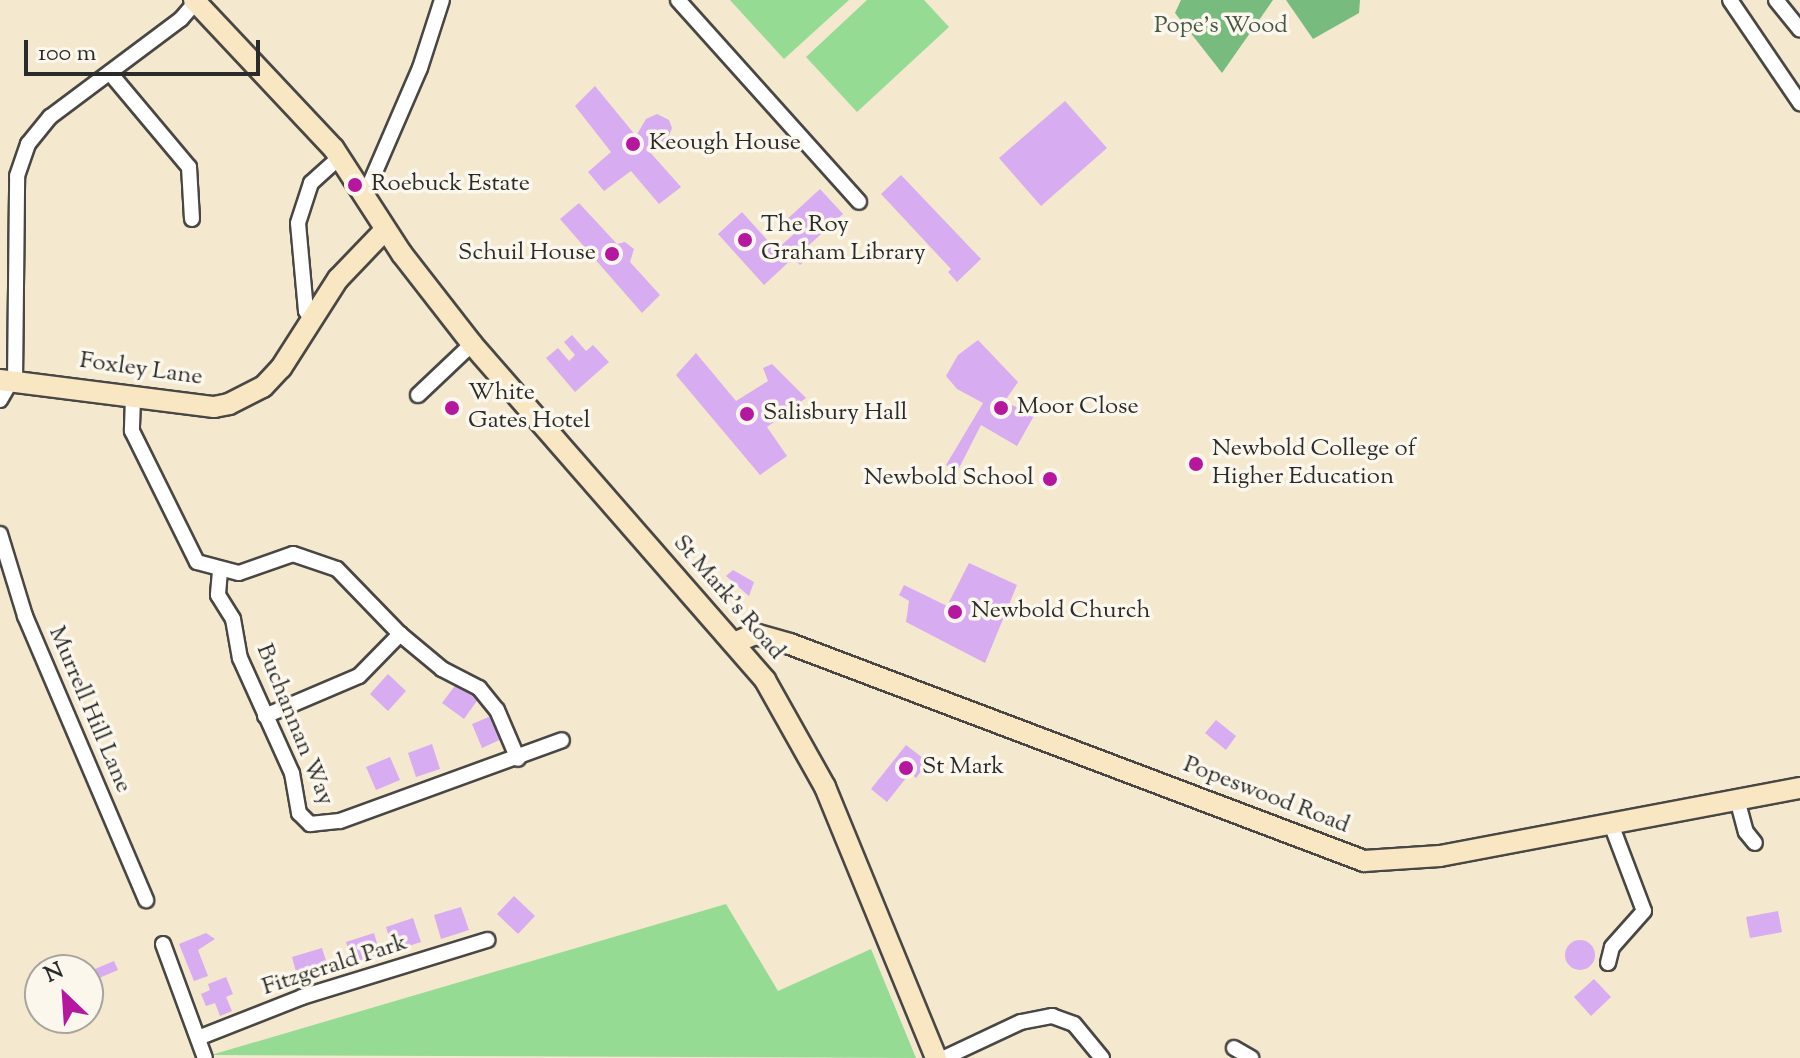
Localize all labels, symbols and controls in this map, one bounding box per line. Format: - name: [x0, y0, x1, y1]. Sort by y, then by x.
- park label: Pope's Wood: [1154, 13, 1288, 41]
- scale bar: [28, 24, 264, 74]
- text: 100 m: [38, 37, 96, 71]
- place label: Keough House: [649, 130, 801, 158]
- marker: Keough House: [624, 135, 642, 153]
- place label: Roebuck Estate: [371, 171, 530, 199]
- marker: Roebuck Estate: [346, 176, 364, 194]
- place label: The Roy Graham Library: [761, 212, 926, 268]
- marker: The Roy Graham Library: [736, 231, 754, 249]
- place label: Schuil House: [458, 240, 596, 268]
- marker: Schuil House: [603, 245, 621, 263]
- street label: Foxley Lane: [78, 347, 204, 393]
- place label: White Gates Hotel: [468, 380, 590, 436]
- place label: Moor Close: [1017, 394, 1139, 422]
- marker: White Gates Hotel: [443, 399, 461, 417]
- marker: Moor Close: [992, 399, 1010, 417]
- place label: Salisbury Hall: [763, 400, 908, 428]
- marker: Salisbury Hall: [738, 405, 756, 423]
- place label: Newbold College of Higher Education: [1212, 436, 1416, 492]
- marker: Newbold College of Higher Education: [1187, 455, 1205, 473]
- place label: Newbold School: [864, 465, 1034, 493]
- marker: Newbold School: [1041, 470, 1059, 488]
- street label: St Mark's Road: [666, 530, 790, 666]
- place label: Newbold Church: [971, 598, 1150, 626]
- marker: Newbold Church: [946, 603, 964, 621]
- street label: Murrell Hill Lane: [41, 622, 137, 798]
- street label: Buchannan Way: [249, 640, 339, 810]
- street label: Popeswood Road: [1179, 751, 1353, 841]
- place label: St Mark: [922, 754, 1004, 782]
- marker: St Mark: [897, 759, 915, 777]
- street label: Fitzgerald Park: [259, 929, 411, 1003]
- north arrow: [24, 954, 104, 1034]
- text: N: [40, 956, 69, 992]

